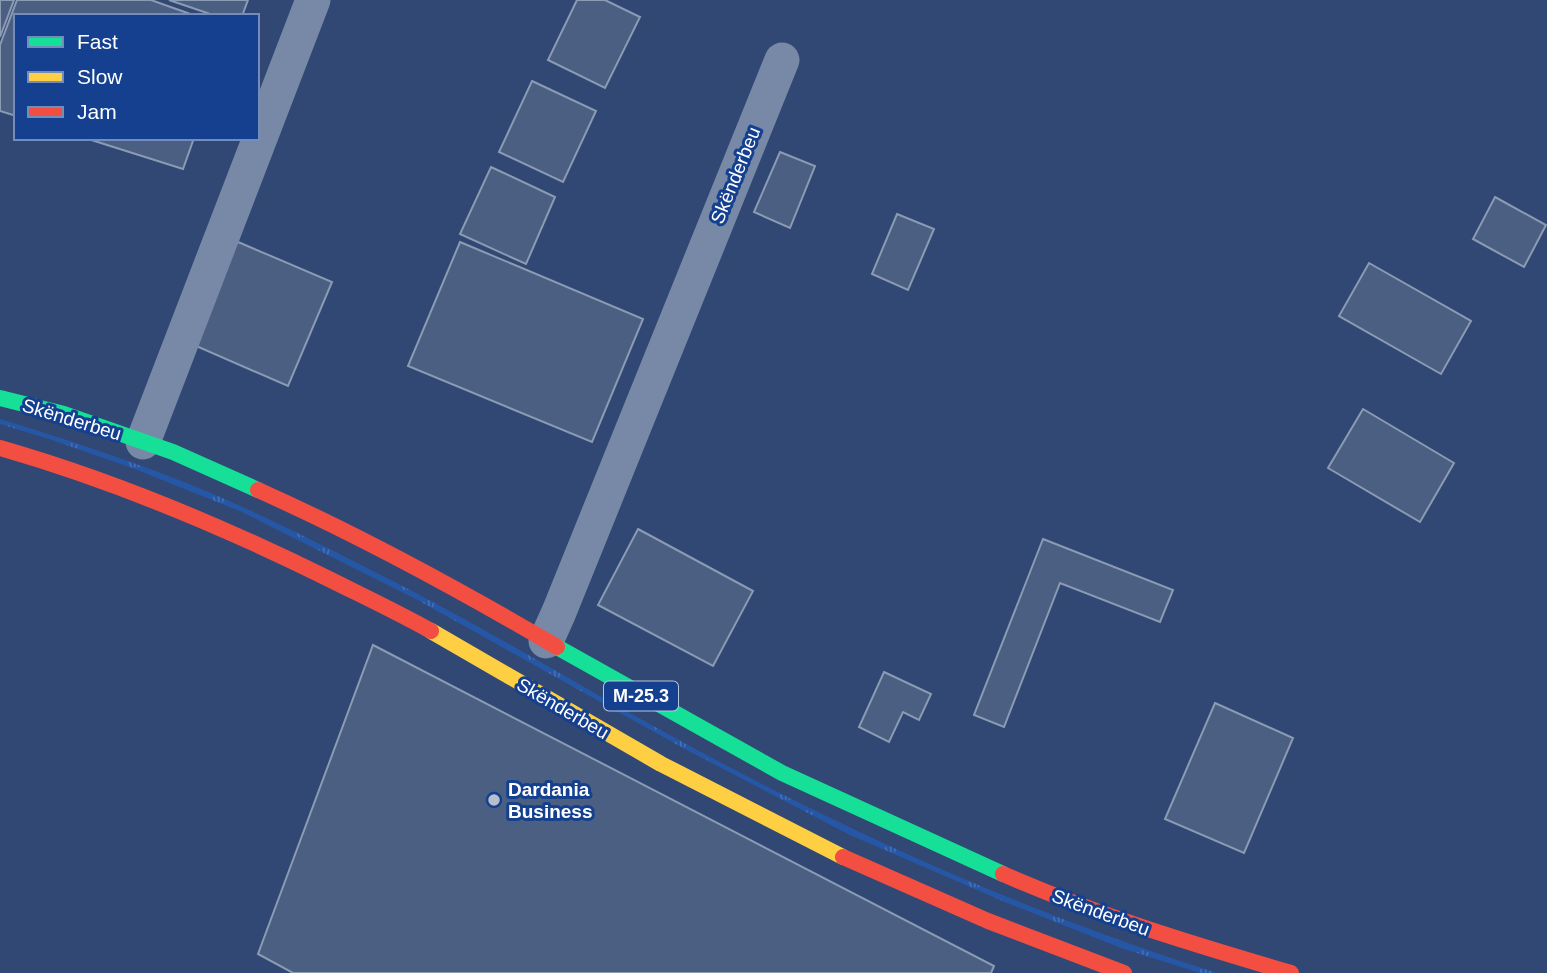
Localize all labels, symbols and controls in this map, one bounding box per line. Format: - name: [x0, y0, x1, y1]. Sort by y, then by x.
- legend: [14, 14, 259, 140]
- text: Fast: [77, 30, 118, 53]
- text: Slow: [77, 65, 123, 88]
- text: Jam: [77, 100, 117, 123]
- street label: Skënderbeu: [707, 124, 764, 227]
- street label: Skënderbeu: [20, 394, 124, 444]
- street label: Skënderbeu: [513, 674, 612, 743]
- road number: M-25.3: [604, 682, 678, 710]
- place label: Dardania Business: [508, 779, 592, 822]
- marker: Dardania Business: [486, 792, 502, 808]
- street label: Skënderbeu: [1049, 885, 1153, 940]

